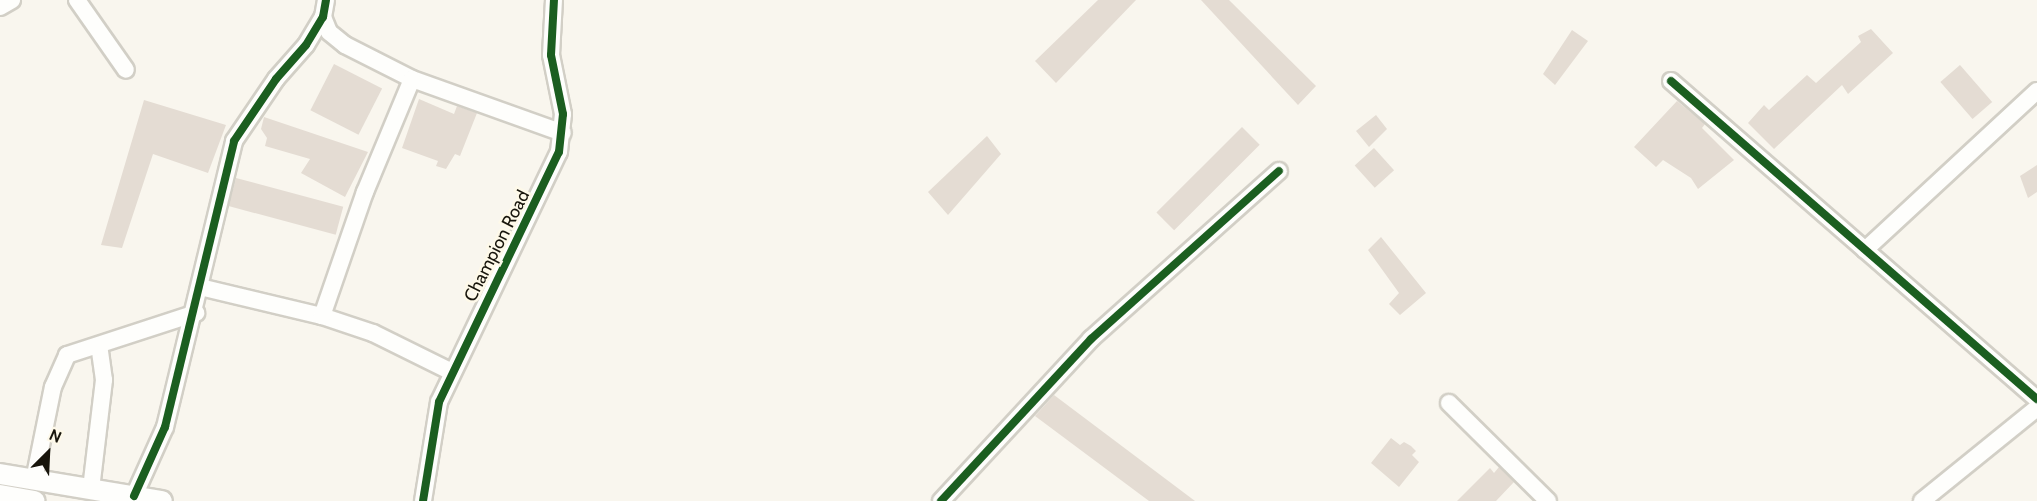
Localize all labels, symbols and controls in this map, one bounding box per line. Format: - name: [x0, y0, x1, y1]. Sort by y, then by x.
- street label: Champion Road: [460, 187, 534, 305]
- north arrow: [18, 423, 78, 483]
- text: N: [46, 425, 65, 447]

